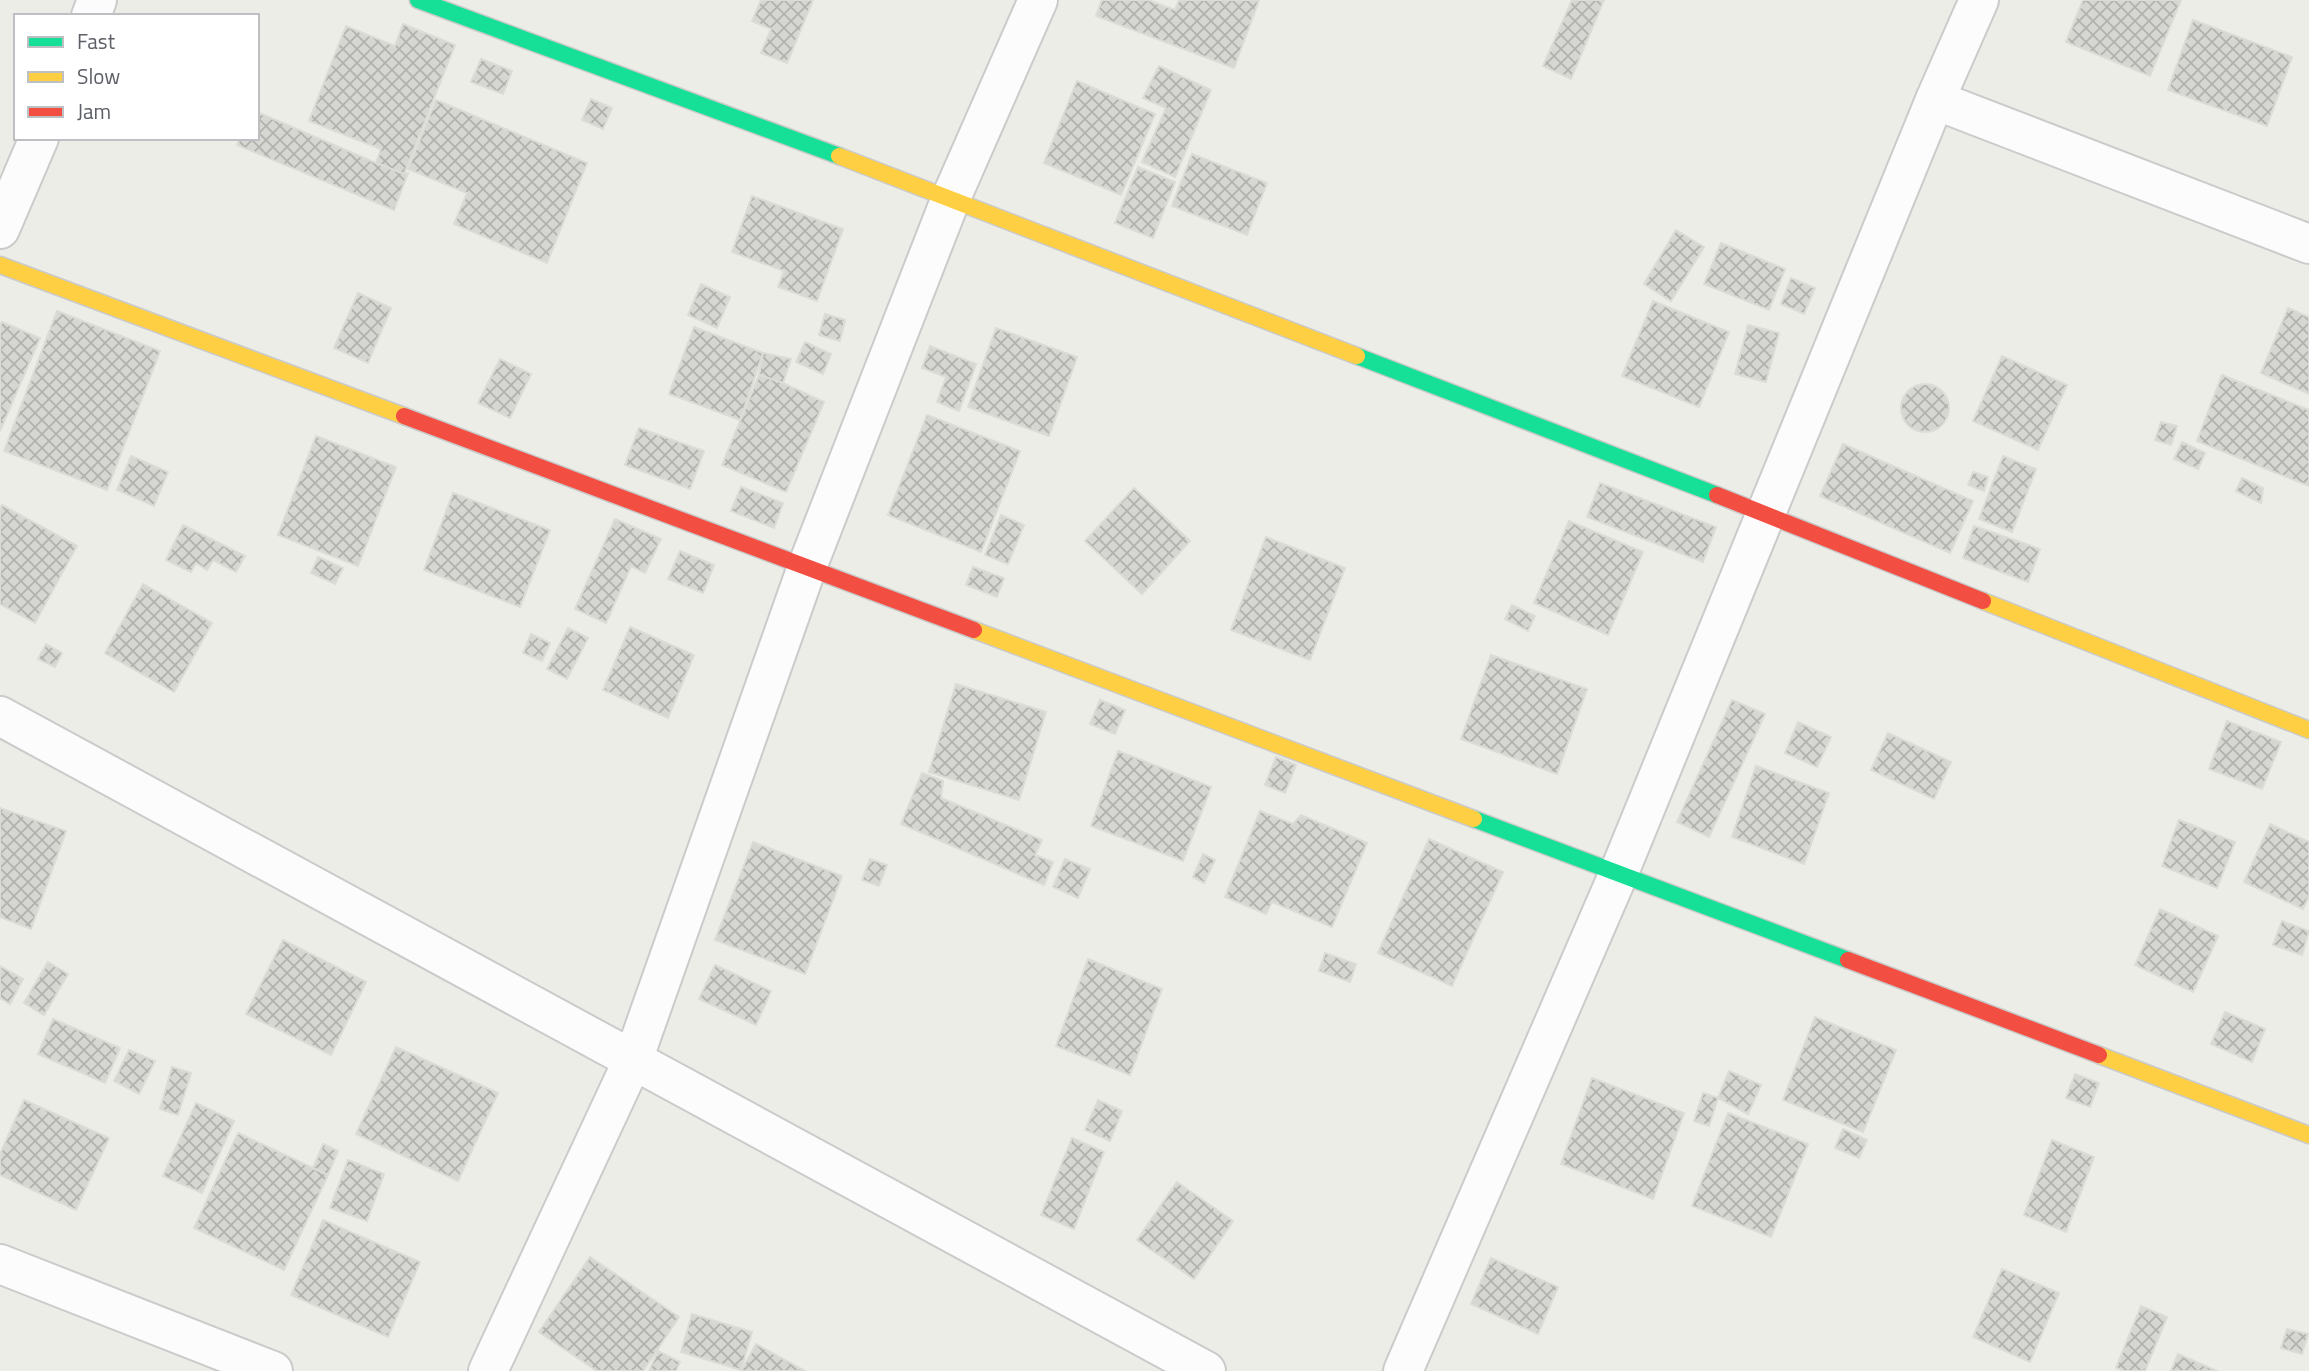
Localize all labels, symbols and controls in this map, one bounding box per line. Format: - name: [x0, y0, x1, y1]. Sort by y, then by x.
- legend: [14, 14, 259, 140]
- text: Fast: [77, 25, 116, 57]
- text: Slow: [77, 60, 120, 92]
- text: Jam: [77, 95, 111, 127]

